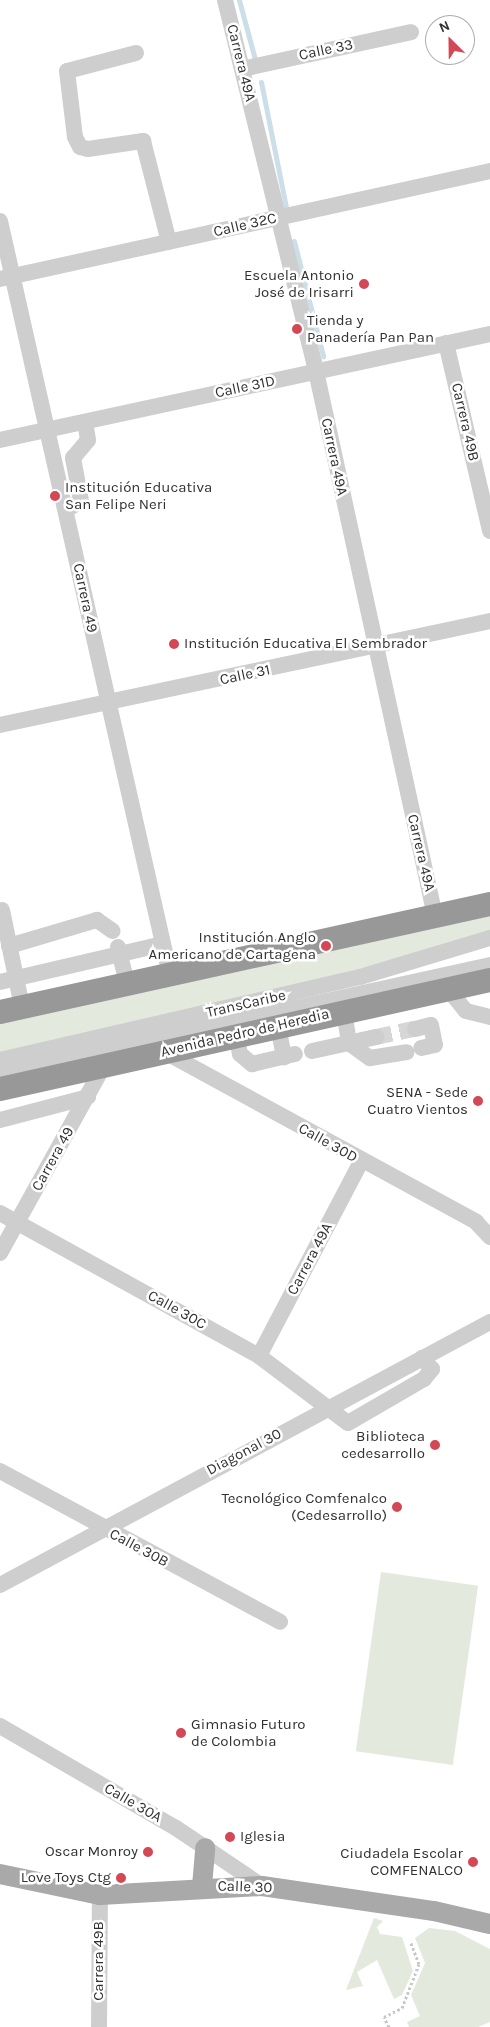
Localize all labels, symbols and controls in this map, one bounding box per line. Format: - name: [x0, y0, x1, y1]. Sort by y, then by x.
- north arrow: [425, 15, 475, 65]
- text: N: [436, 17, 452, 36]
- street label: Carrera 49A: [223, 23, 259, 103]
- street label: Calle 33: [297, 35, 355, 65]
- street label: Calle 32C: [212, 209, 278, 241]
- place label: Escuela Antonio José de Irisarri: [244, 266, 354, 301]
- marker: Escuela Antonio José de Irisarri: [358, 278, 370, 290]
- place label: Tienda y Panadería Pan Pan: [307, 311, 434, 346]
- marker: Tienda y Panadería Pan Pan: [291, 323, 303, 335]
- street label: Calle 31D: [213, 372, 277, 402]
- street label: Carrera 49B: [447, 381, 483, 463]
- street label: Carrera 49A: [317, 417, 351, 497]
- place label: Institución Educativa San Felipe Neri: [65, 478, 212, 513]
- marker: Institución Educativa San Felipe Neri: [49, 490, 61, 502]
- street label: Carrera 49: [69, 562, 101, 634]
- place label: Institución Educativa El Sembrador: [184, 635, 427, 653]
- marker: Institución Educativa El Sembrador: [168, 638, 180, 650]
- street label: Calle 31: [218, 661, 272, 689]
- street label: Carrera 49A: [403, 813, 439, 893]
- place label: Institución Anglo Americano de Cartagena: [149, 928, 316, 963]
- marker: Institución Anglo Americano de Cartagena: [320, 940, 332, 952]
- street label: TransCaribe: [205, 986, 287, 1022]
- street label: Avenida Pedro de Heredia: [159, 1005, 331, 1061]
- place label: SENA - Sede Cuatro Vientos: [367, 1083, 468, 1118]
- marker: SENA - Sede Cuatro Vientos: [472, 1095, 484, 1107]
- street label: Calle 30D: [295, 1119, 361, 1167]
- street label: Carrera 49: [28, 1124, 78, 1194]
- street label: Carrera 49A: [284, 1220, 336, 1298]
- street label: Calle 30C: [145, 1287, 209, 1333]
- street label: Diagonal 30: [204, 1425, 284, 1479]
- place label: Biblioteca cedesarrollo: [341, 1427, 425, 1462]
- marker: Biblioteca cedesarrollo: [429, 1439, 441, 1451]
- place label: Tecnológico Comfenalco (Cedesarrollo): [221, 1489, 387, 1524]
- marker: Tecnológico Comfenalco (Cedesarrollo): [391, 1501, 403, 1513]
- street label: Calle 30B: [106, 1525, 172, 1571]
- place label: Gimnasio Futuro de Colombia: [191, 1715, 306, 1750]
- marker: Gimnasio Futuro de Colombia: [175, 1727, 187, 1739]
- street label: Calle 30A: [101, 1779, 165, 1827]
- place label: Iglesia: [240, 1828, 285, 1846]
- marker: Iglesia: [224, 1831, 236, 1843]
- place label: Oscar Monroy: [45, 1843, 138, 1861]
- place label: Ciudadela Escolar COMFENALCO: [340, 1844, 463, 1879]
- marker: Oscar Monroy: [142, 1846, 154, 1858]
- marker: Ciudadela Escolar COMFENALCO: [467, 1856, 479, 1868]
- place label: Love Toys Ctg: [21, 1869, 111, 1887]
- marker: Love Toys Ctg: [115, 1872, 127, 1884]
- street label: Calle 30: [217, 1877, 273, 1897]
- street label: Carrera 49B: [90, 1921, 108, 2001]

